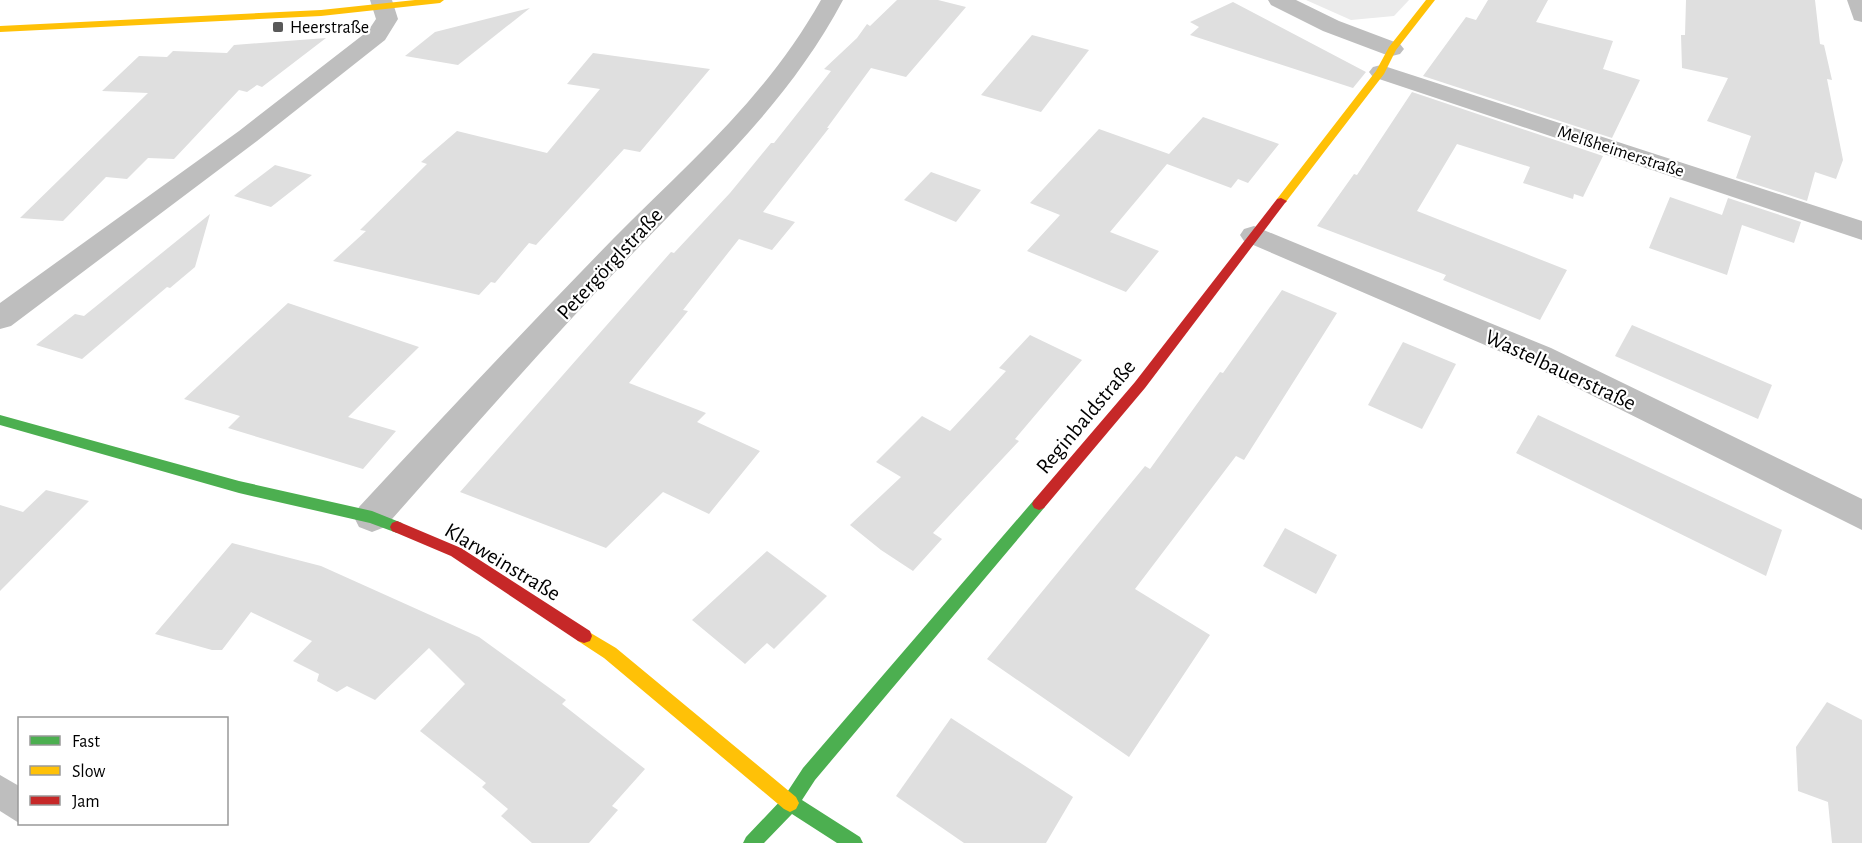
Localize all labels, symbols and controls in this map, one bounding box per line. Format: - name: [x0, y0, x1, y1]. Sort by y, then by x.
- place label: Heerstraße: [290, 19, 369, 37]
- marker: Heerstraße: [271, 20, 285, 34]
- street label: Melßheimerstraße: [1555, 123, 1686, 181]
- street label: Petergörglstraße: [553, 204, 667, 324]
- street label: Wastelbauerstraße: [1482, 325, 1639, 414]
- street label: Reginbaldstraße: [1032, 355, 1140, 478]
- street label: Klarweinstraße: [441, 519, 564, 605]
- legend: [18, 717, 228, 825]
- text: Fast: [72, 733, 100, 751]
- text: Slow: [72, 763, 105, 781]
- text: Jam: [72, 793, 100, 811]

